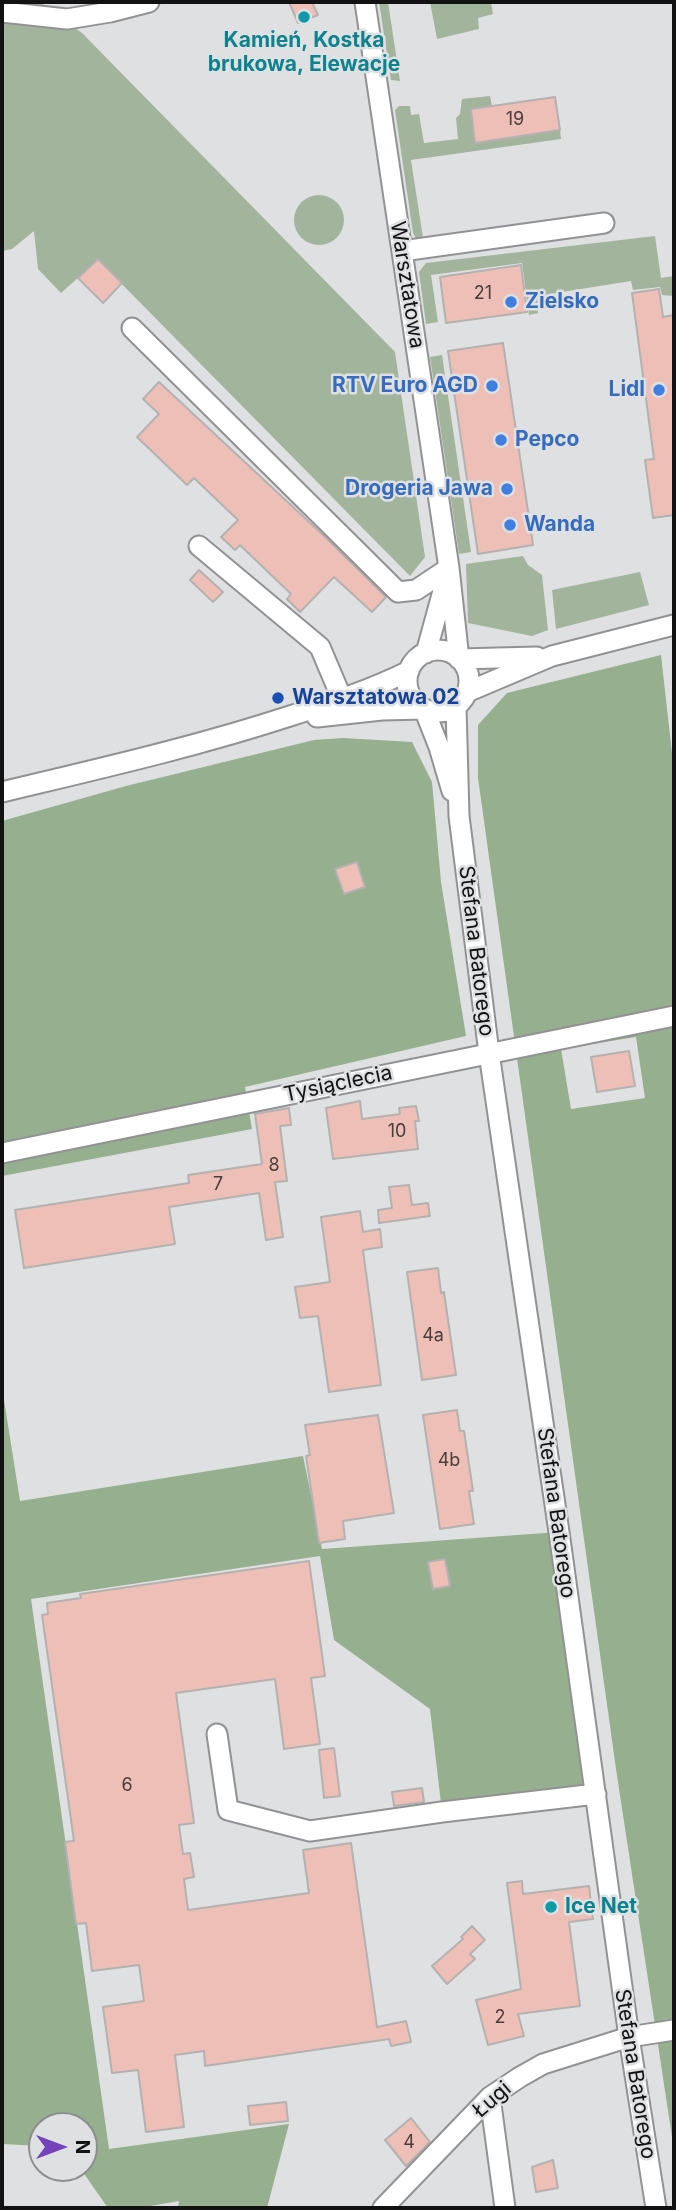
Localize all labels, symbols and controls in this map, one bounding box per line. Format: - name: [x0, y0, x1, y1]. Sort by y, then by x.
- marker: Kamień, Kostka brukowa, Elewacje: [296, 9, 312, 25]
- place label: Kamień, Kostka brukowa, Elewacje: [208, 28, 400, 78]
- house number: 19: [506, 109, 524, 131]
- street label: Warsztatowa: [384, 220, 430, 350]
- house number: 21: [474, 283, 492, 305]
- place label: Zielsko: [525, 289, 599, 315]
- marker: Zielsko: [503, 294, 519, 310]
- place label: RTV Euro AGD: [332, 373, 478, 399]
- place label: Lidl: [609, 377, 645, 403]
- marker: RTV Euro AGD: [484, 378, 500, 394]
- marker: Lidl: [651, 382, 667, 398]
- place label: Pepco: [515, 427, 579, 453]
- marker: Pepco: [493, 432, 509, 448]
- place label: Drogeria Jawa: [345, 476, 493, 502]
- marker: Drogeria Jawa: [499, 481, 515, 497]
- place label: Wanda: [524, 512, 595, 538]
- marker: Wanda: [502, 517, 518, 533]
- place label: Warsztatowa 02: [292, 685, 460, 711]
- marker: Warsztatowa 02: [270, 690, 286, 706]
- street label: Stefana Batorego: [453, 864, 499, 1038]
- street label: Tysiąclecia: [281, 1060, 395, 1108]
- house number: 10: [388, 1121, 406, 1143]
- house number: 8: [268, 1155, 280, 1177]
- house number: 7: [213, 1174, 223, 1196]
- house number: 4a: [422, 1325, 444, 1347]
- street label: Stefana Batorego: [532, 1426, 580, 1600]
- house number: 4b: [438, 1450, 460, 1472]
- house number: 6: [121, 1775, 133, 1797]
- place label: Ice Net: [565, 1894, 637, 1920]
- marker: Ice Net: [543, 1899, 559, 1915]
- street label: Stefana Batorego: [609, 1987, 661, 2161]
- house number: 2: [495, 2007, 505, 2029]
- street label: Ługi: [468, 2076, 516, 2124]
- north arrow: [28, 2112, 98, 2182]
- house number: 4: [403, 2132, 415, 2154]
- text: N: [71, 2140, 94, 2154]

